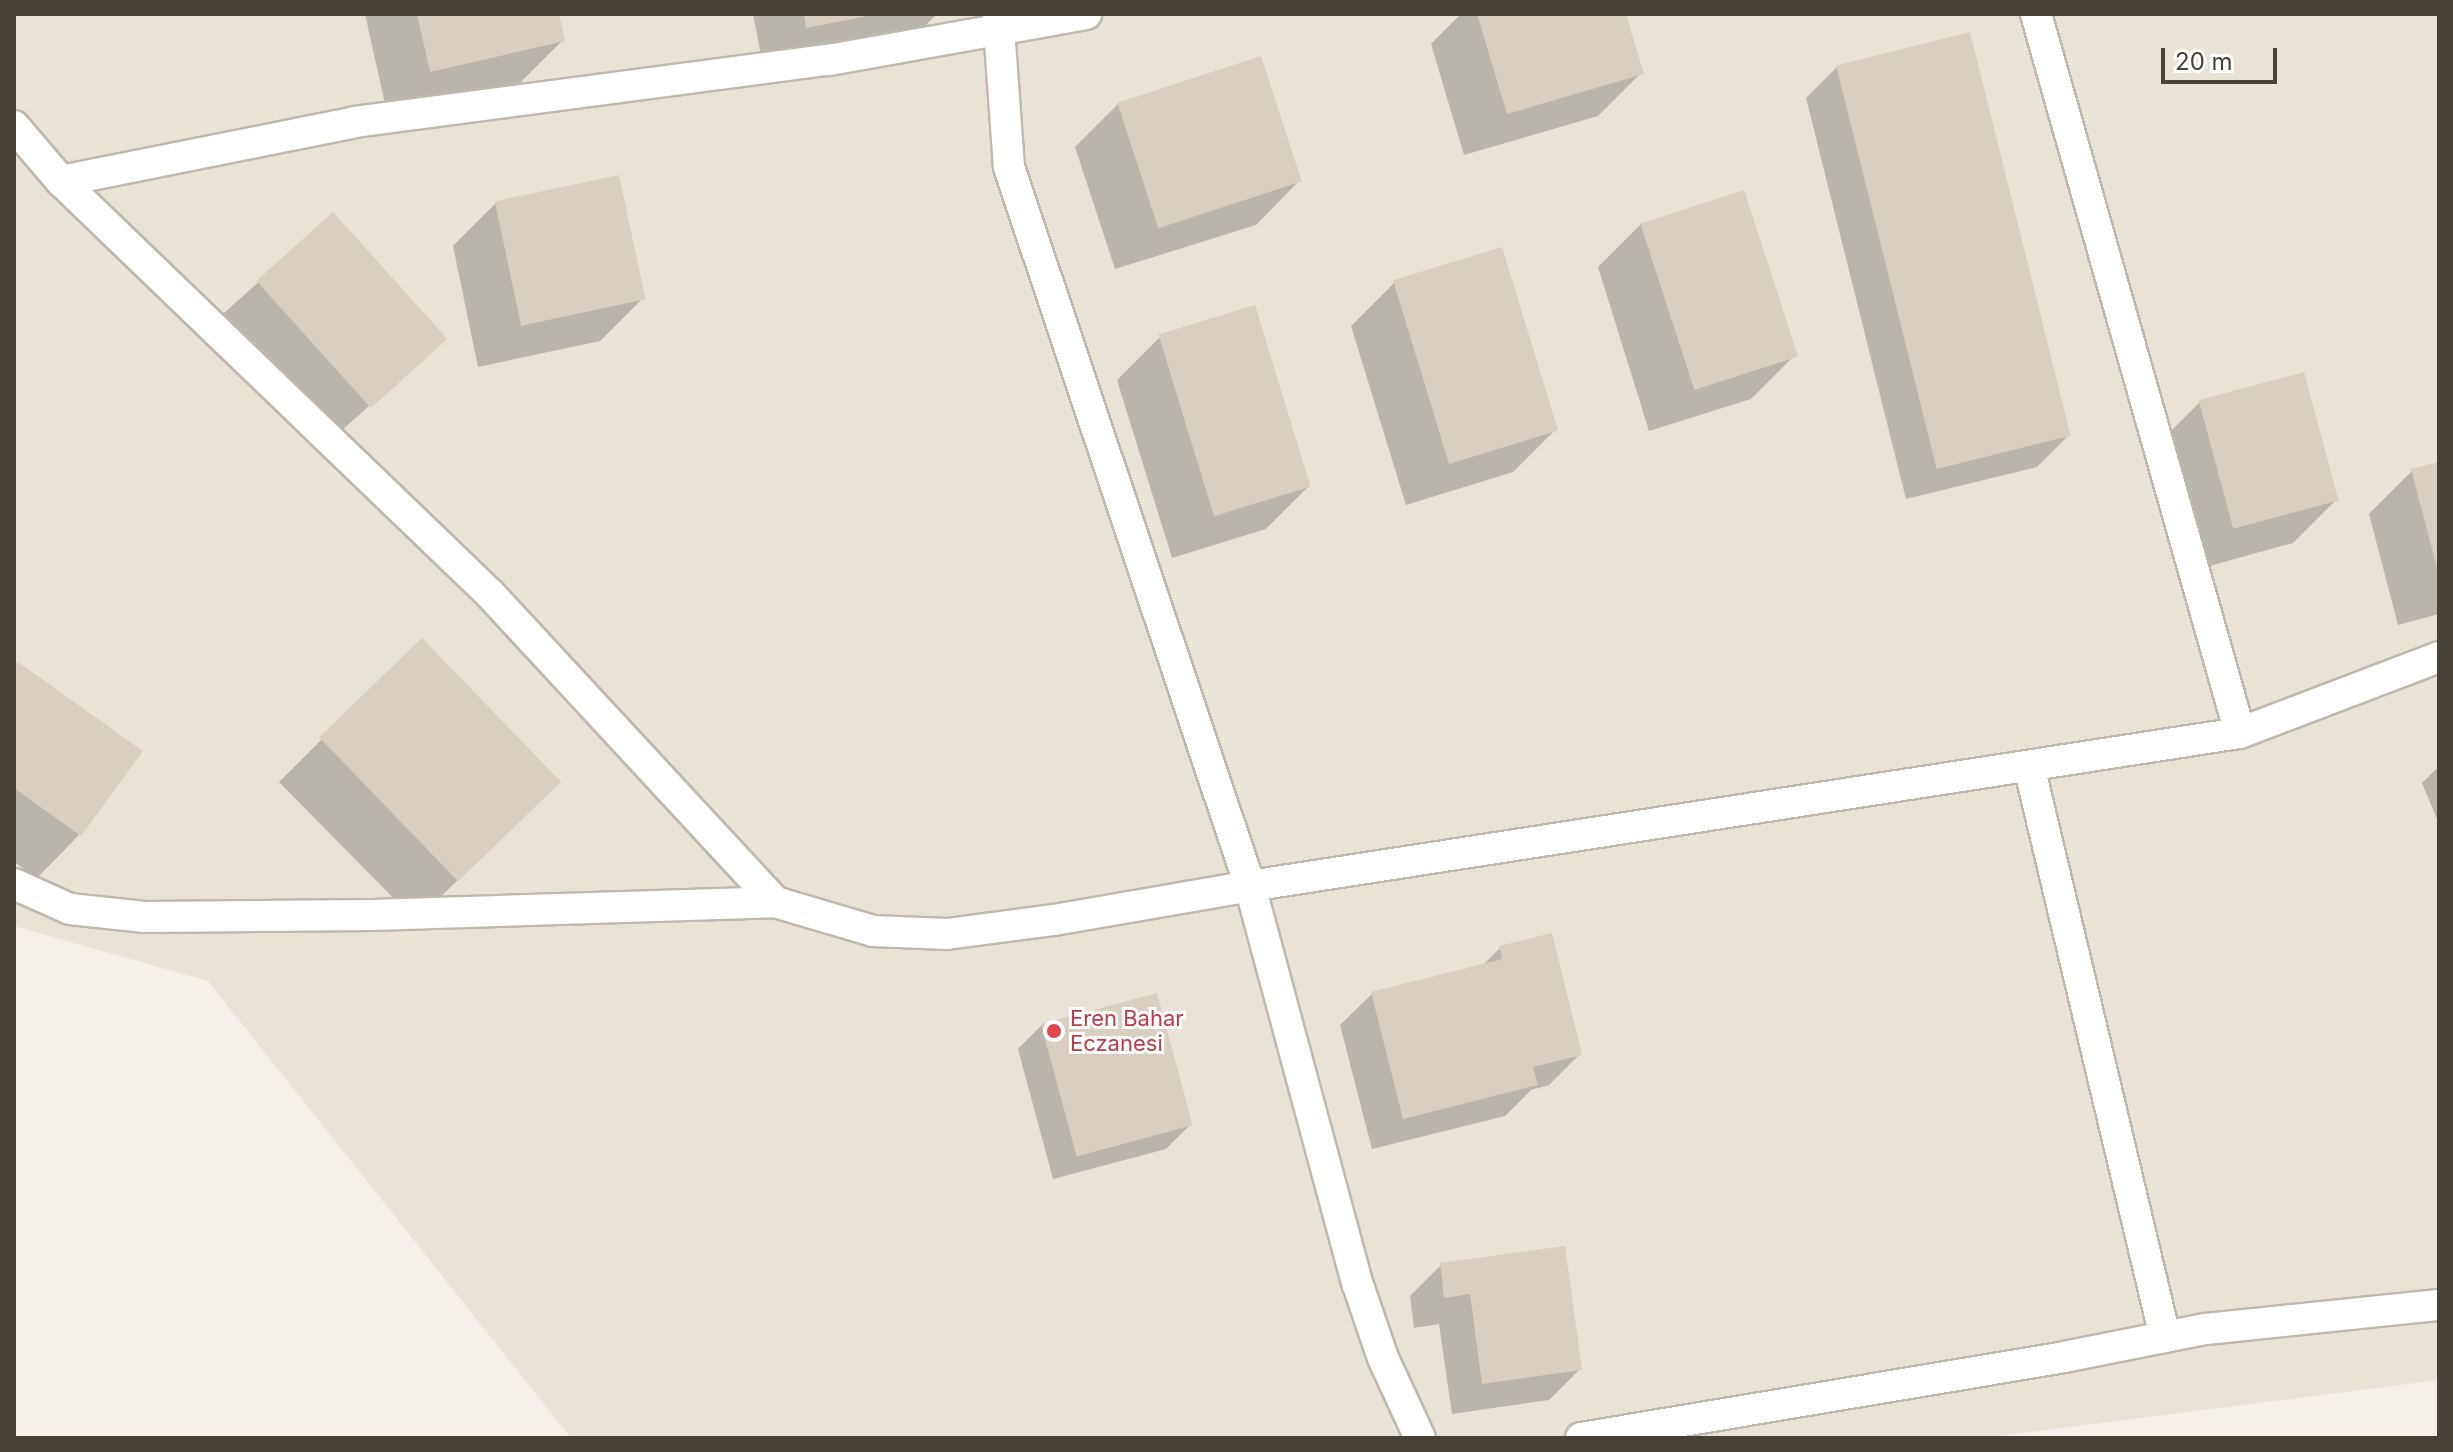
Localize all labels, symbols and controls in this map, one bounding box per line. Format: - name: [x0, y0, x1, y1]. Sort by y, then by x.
- scale bar: [2165, 32, 2281, 82]
- text: 20 m: [2175, 47, 2233, 76]
- place label: Eren Bahar Eczanesi: [1070, 1005, 1184, 1056]
- marker: Eren Bahar Eczanesi: [1045, 1022, 1063, 1040]

